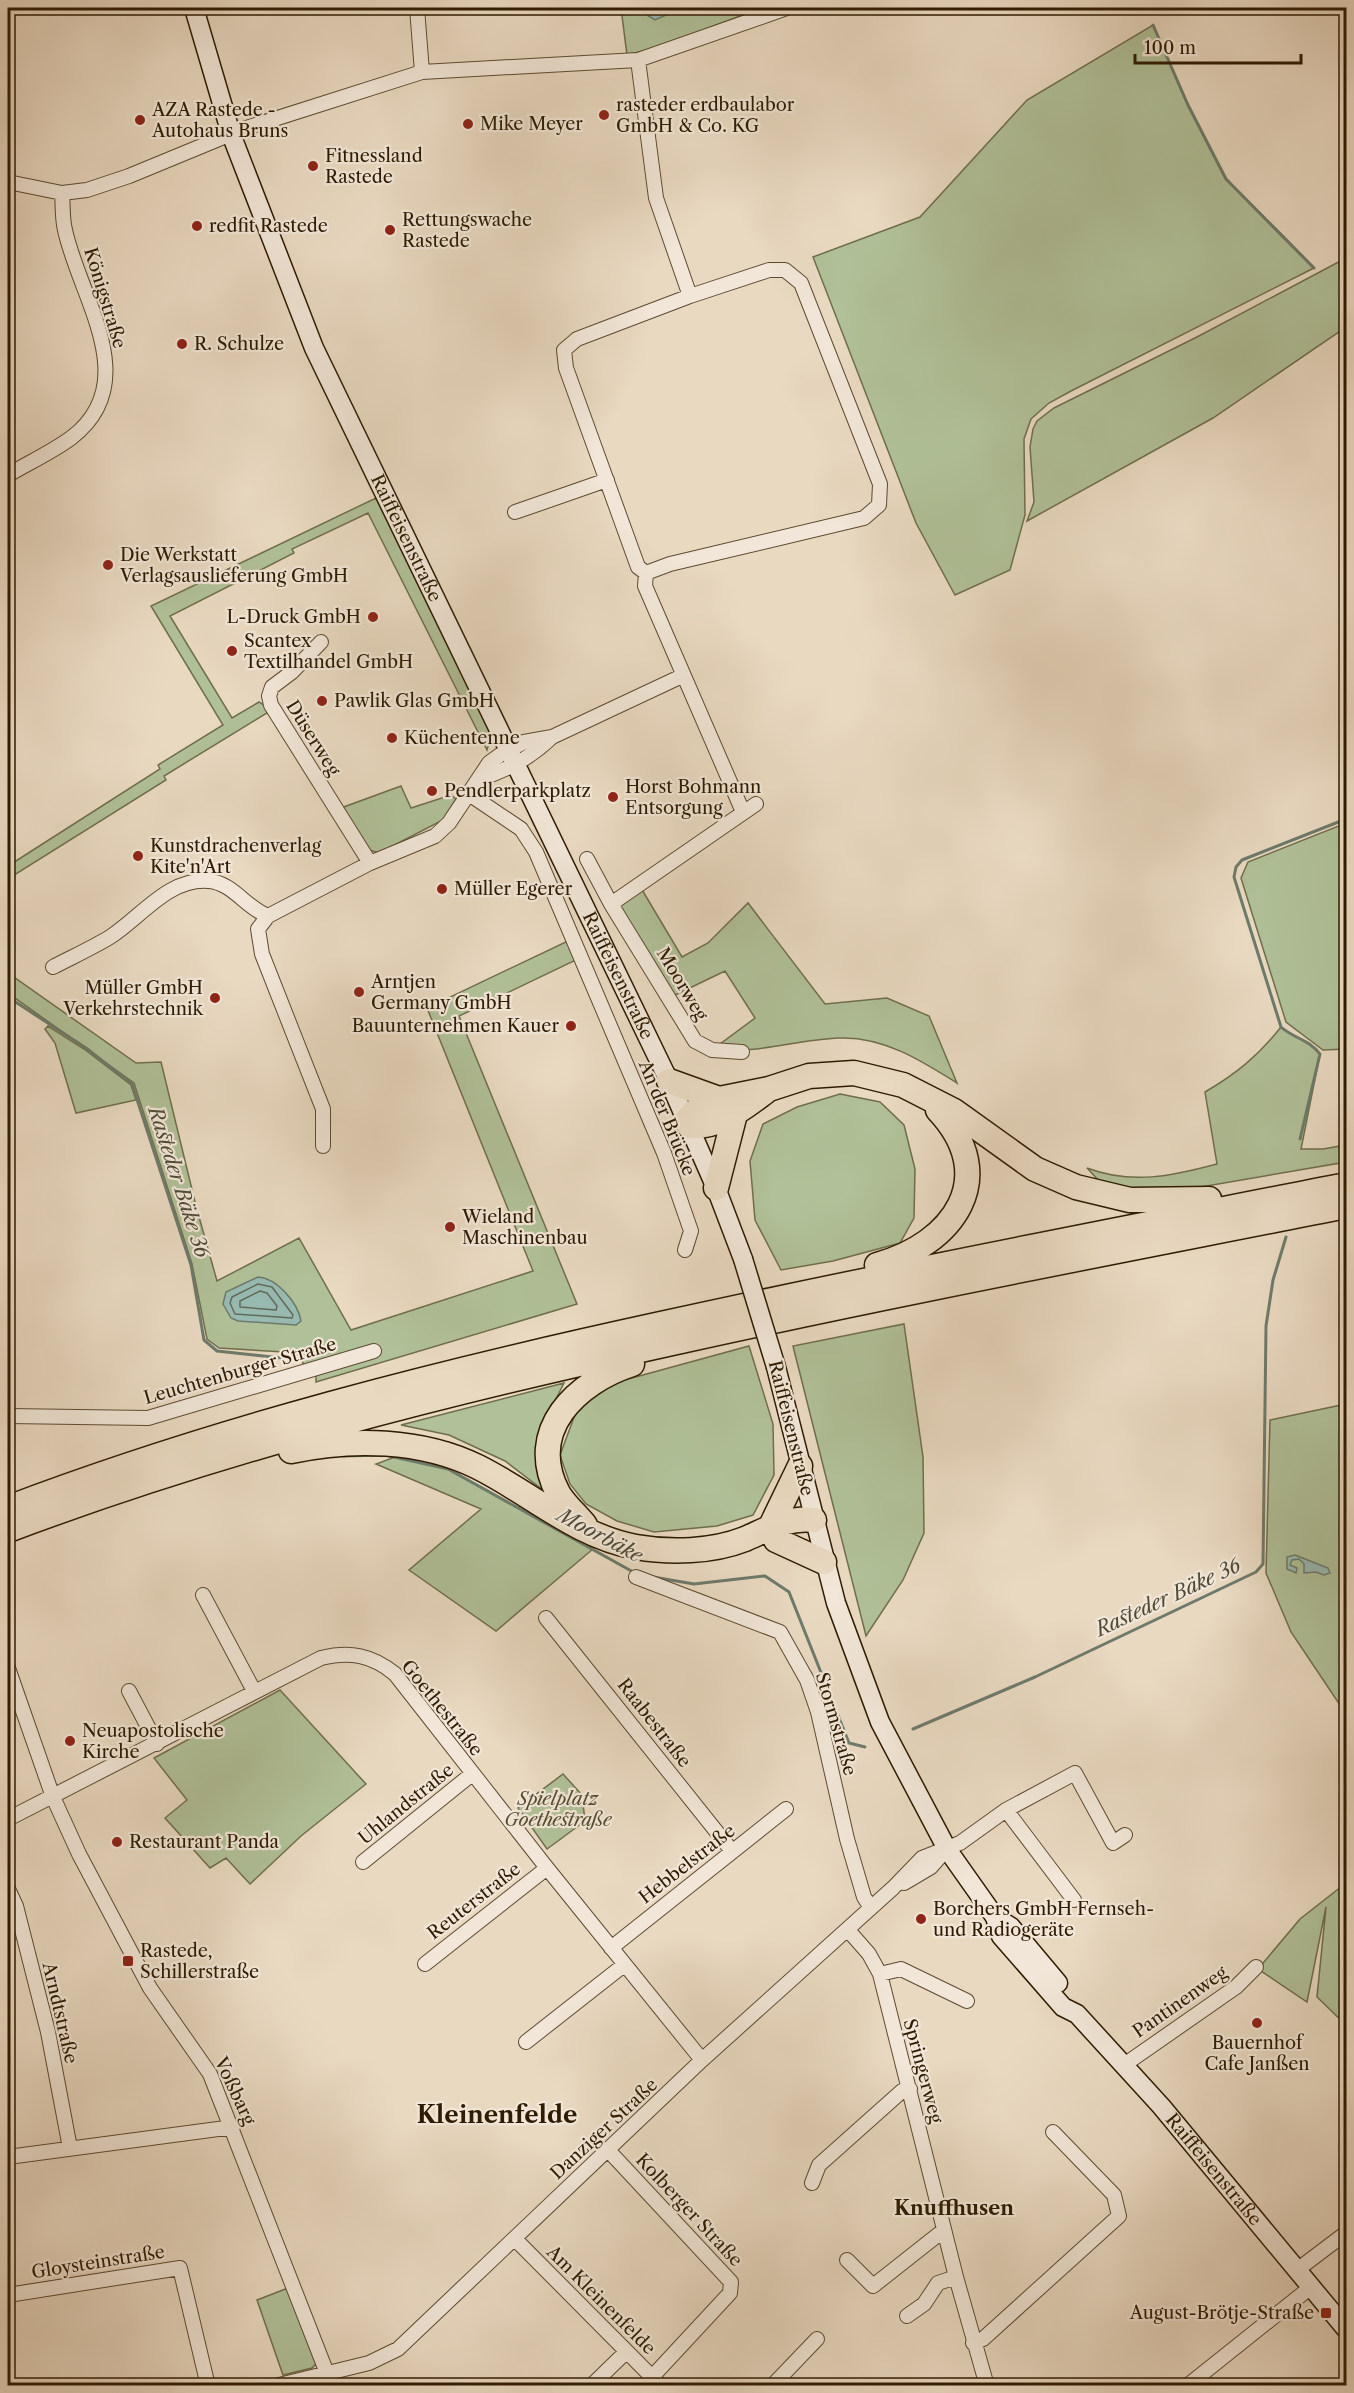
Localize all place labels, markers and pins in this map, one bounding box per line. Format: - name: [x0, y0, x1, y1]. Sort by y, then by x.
- place label: rasteder erdbaulabor GmbH & Co. KG: [616, 94, 795, 137]
- place label: AZA Rastede - Autohaus Bruns: [151, 99, 288, 142]
- marker: rasteder erdbaulabor GmbH & Co. KG: [597, 108, 611, 122]
- marker: AZA Rastede - Autohaus Bruns: [133, 113, 147, 127]
- place label: Mike Meyer: [480, 113, 583, 135]
- marker: Mike Meyer: [461, 117, 475, 131]
- place label: Fitnessland Rastede: [325, 145, 423, 188]
- marker: Fitnessland Rastede: [306, 159, 320, 173]
- place label: Rettungswache Rastede: [402, 209, 532, 252]
- place label: redfit Rastede: [209, 215, 328, 237]
- marker: redfit Rastede: [190, 219, 204, 233]
- marker: Rettungswache Rastede: [383, 223, 397, 237]
- place label: R. Schulze: [194, 333, 284, 355]
- marker: R. Schulze: [175, 337, 189, 351]
- place label: Die Werkstatt Verlagsauslieferung GmbH: [119, 544, 348, 587]
- marker: Die Werkstatt Verlagsauslieferung GmbH: [101, 558, 115, 572]
- place label: L-Druck GmbH: [226, 606, 361, 628]
- marker: L-Druck GmbH: [366, 610, 380, 624]
- place label: Scantex Textilhandel GmbH: [244, 630, 413, 673]
- marker: Scantex Textilhandel GmbH: [225, 644, 239, 658]
- place label: Pawlik Glas GmbH: [334, 690, 494, 712]
- marker: Pawlik Glas GmbH: [315, 694, 329, 708]
- place label: Küchentenne: [404, 727, 520, 749]
- marker: Küchentenne: [385, 731, 399, 745]
- place label: Horst Bohmann Entsorgung: [625, 776, 761, 819]
- place label: Pendlerparkplatz: [444, 780, 591, 802]
- marker: Pendlerparkplatz: [425, 784, 439, 798]
- marker: Horst Bohmann Entsorgung: [606, 790, 620, 804]
- place label: Kunstdrachenverlag Kite'n'Art: [150, 835, 322, 878]
- marker: Kunstdrachenverlag Kite'n'Art: [131, 849, 145, 863]
- place label: Müller Egerer: [454, 878, 573, 900]
- marker: Müller Egerer: [435, 882, 449, 896]
- place label: Arntjen Germany GmbH: [370, 971, 512, 1014]
- place label: Müller GmbH Verkehrstechnik: [62, 977, 205, 1020]
- marker: Arntjen Germany GmbH: [352, 985, 366, 999]
- marker: Müller GmbH Verkehrstechnik: [208, 991, 222, 1005]
- place label: Bauunternehmen Kauer: [352, 1015, 559, 1037]
- marker: Bauunternehmen Kauer: [564, 1019, 578, 1033]
- place label: Wieland Maschinenbau: [461, 1206, 588, 1249]
- marker: Wieland Maschinenbau: [443, 1220, 457, 1234]
- place label: Neuapostolische Kirche: [82, 1720, 224, 1763]
- marker: Neuapostolische Kirche: [63, 1734, 77, 1748]
- place label: Restaurant Panda: [129, 1831, 280, 1853]
- marker: Restaurant Panda: [110, 1835, 124, 1849]
- place label: Borchers GmbH Fernseh- und Radiogeräte: [933, 1898, 1154, 1941]
- marker: Borchers GmbH Fernseh- und Radiogeräte: [914, 1912, 928, 1926]
- place label: Rastede, Schillerstraße: [140, 1940, 259, 1983]
- marker: Rastede, Schillerstraße: [121, 1954, 135, 1968]
- marker: Bauernhof Cafe Janßen: [1250, 2016, 1264, 2030]
- place label: Bauernhof Cafe Janßen: [1204, 2032, 1310, 2075]
- place label: August-Brötje-Straße: [1129, 2302, 1314, 2324]
- marker: August-Brötje-Straße: [1319, 2306, 1333, 2320]

